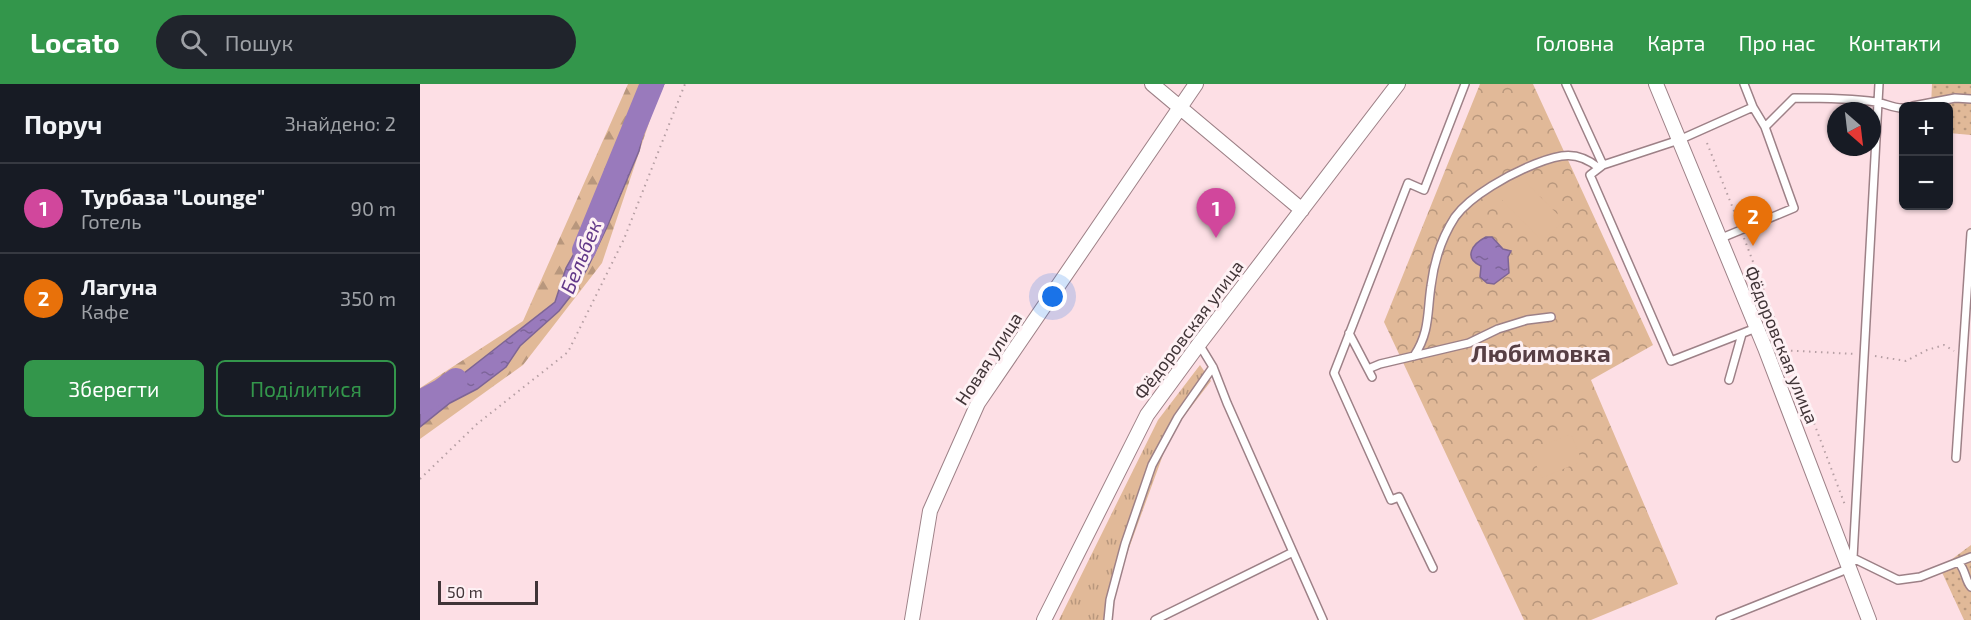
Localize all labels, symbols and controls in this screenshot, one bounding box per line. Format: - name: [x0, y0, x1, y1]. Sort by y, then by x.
- search box: [156, 15, 576, 69]
- text: Locato: [30, 25, 120, 59]
- icon: search: [177, 26, 210, 59]
- text: Пошук: [225, 29, 293, 55]
- text: Головна: [1535, 30, 1614, 55]
- text: Карта: [1647, 30, 1705, 55]
- text: Про нас: [1738, 30, 1816, 55]
- text: Контакти: [1849, 30, 1941, 55]
- north arrow: [1827, 102, 1881, 156]
- map controls: [1899, 102, 1953, 210]
- button: +: [1899, 102, 1953, 156]
- text: Поруч: [24, 108, 102, 139]
- text: Знайдено: 2: [285, 111, 396, 135]
- button: −: [1899, 156, 1953, 210]
- text: Турбаза "Lounge": [81, 183, 265, 209]
- pin: 1: [1196, 188, 1236, 238]
- text: 1: [39, 196, 48, 220]
- text: 90 m: [351, 196, 396, 220]
- pin: 2: [1734, 196, 1772, 246]
- text: Готель: [81, 209, 141, 233]
- water label: Бельбек: [555, 216, 606, 297]
- street label: Фёдоровская улица: [1129, 256, 1248, 403]
- street label: Фёдоровская улица: [1740, 262, 1824, 427]
- text: Лагуна: [81, 273, 157, 299]
- your location: [1038, 282, 1067, 311]
- text: 2: [38, 286, 49, 310]
- text: 350 m: [340, 286, 396, 310]
- text: Кафе: [81, 299, 129, 323]
- street label: Новая улица: [950, 308, 1026, 409]
- district label: Любимовка: [1471, 338, 1611, 367]
- button: Зберегти: [24, 360, 204, 417]
- button: Поділитися: [216, 360, 396, 417]
- scale bar: [438, 578, 538, 606]
- text: 50 m: [447, 582, 483, 601]

